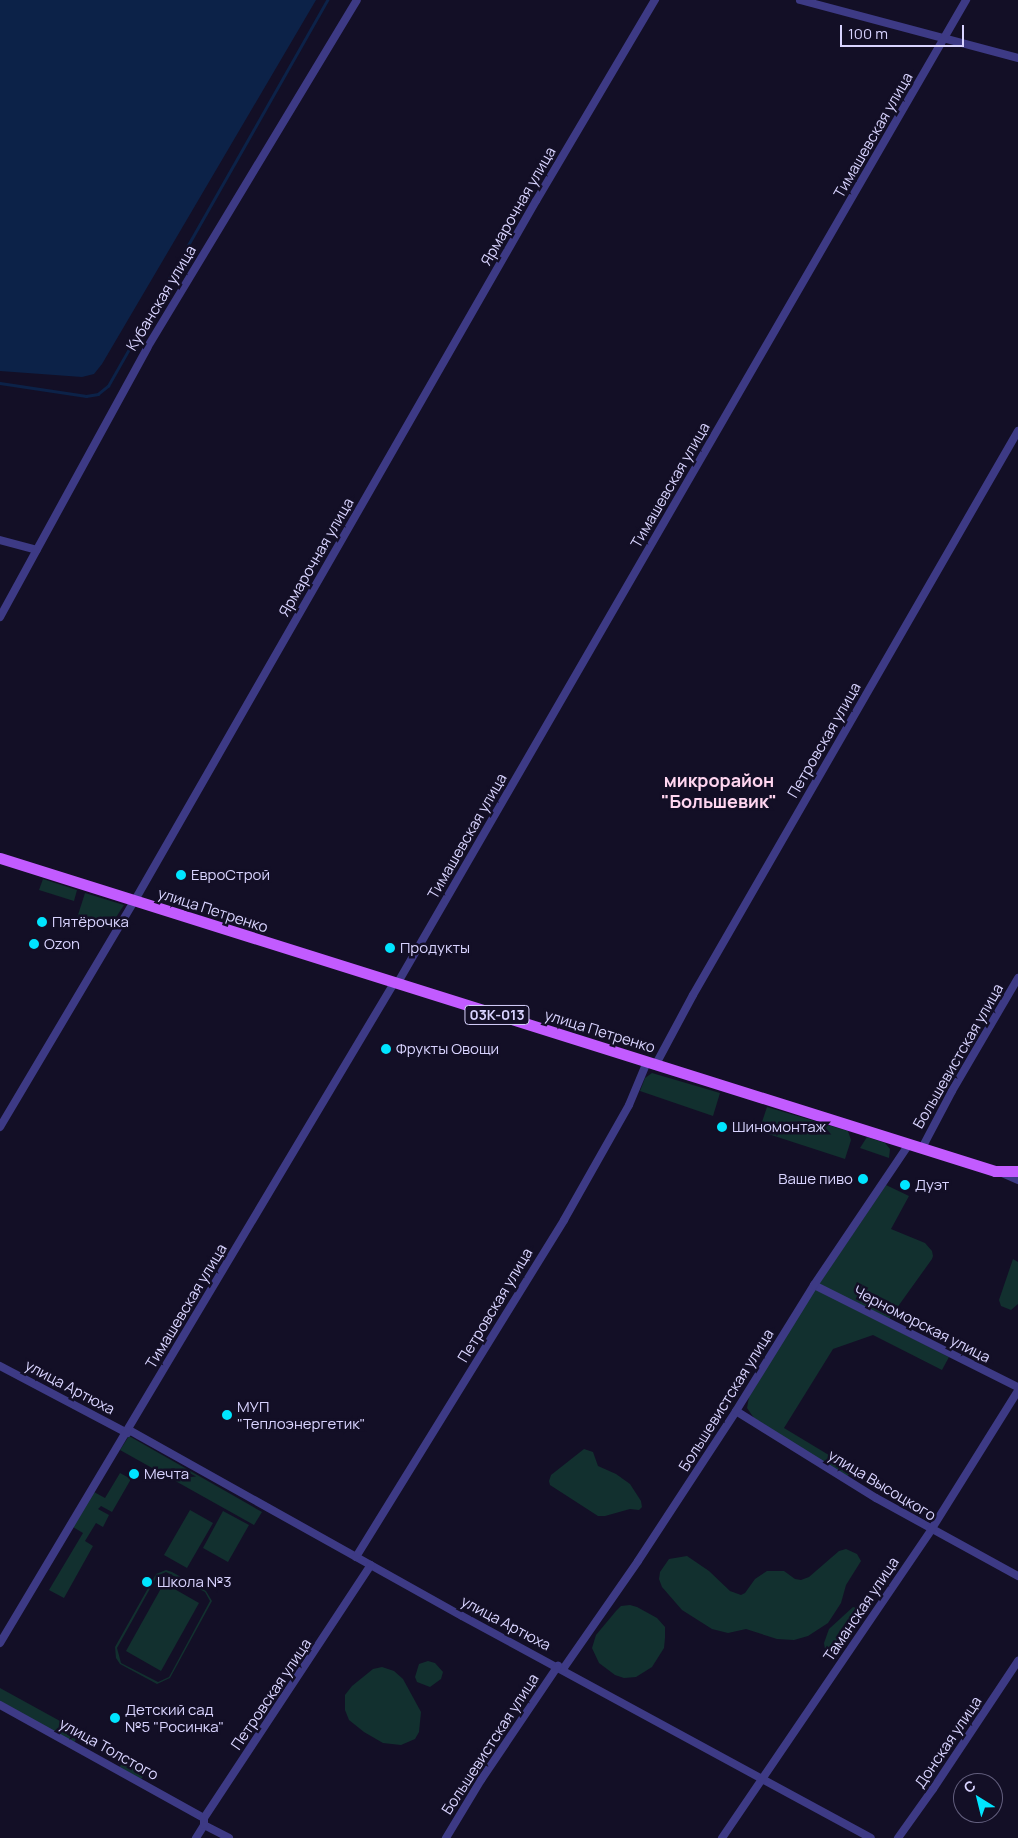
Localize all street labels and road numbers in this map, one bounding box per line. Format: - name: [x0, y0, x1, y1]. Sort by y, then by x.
- street label: Тимашевская улица: [830, 69, 916, 201]
- street label: Ярмарочная улица: [477, 144, 559, 268]
- street label: Кубанская улица: [122, 242, 200, 354]
- street label: Тимашевская улица: [627, 419, 713, 551]
- street label: Ярмарочная улица: [275, 495, 357, 619]
- street label: Петровская улица: [784, 679, 864, 801]
- street label: Тимашевская улица: [424, 770, 510, 902]
- street label: улица Петренко: [156, 884, 270, 936]
- street label: Большевистская улица: [909, 980, 1007, 1132]
- road number: 03К-013: [463, 1004, 531, 1026]
- street label: улица Петренко: [543, 1006, 657, 1056]
- street label: Тимашевская улица: [142, 1240, 230, 1372]
- street label: Петровская улица: [454, 1245, 536, 1365]
- street label: Черноморская улица: [851, 1282, 993, 1366]
- street label: Большевистская улица: [675, 1326, 777, 1474]
- street label: улица Артюха: [22, 1356, 118, 1418]
- street label: улица Высоцкого: [825, 1446, 939, 1524]
- street label: Таманская улица: [820, 1554, 902, 1664]
- street label: улица Артюха: [458, 1592, 554, 1654]
- street label: Петровская улица: [227, 1635, 315, 1753]
- street label: Большевистская улица: [438, 1670, 542, 1818]
- street label: Донская улица: [911, 1693, 985, 1791]
- street label: улица Толстого: [56, 1714, 162, 1784]

